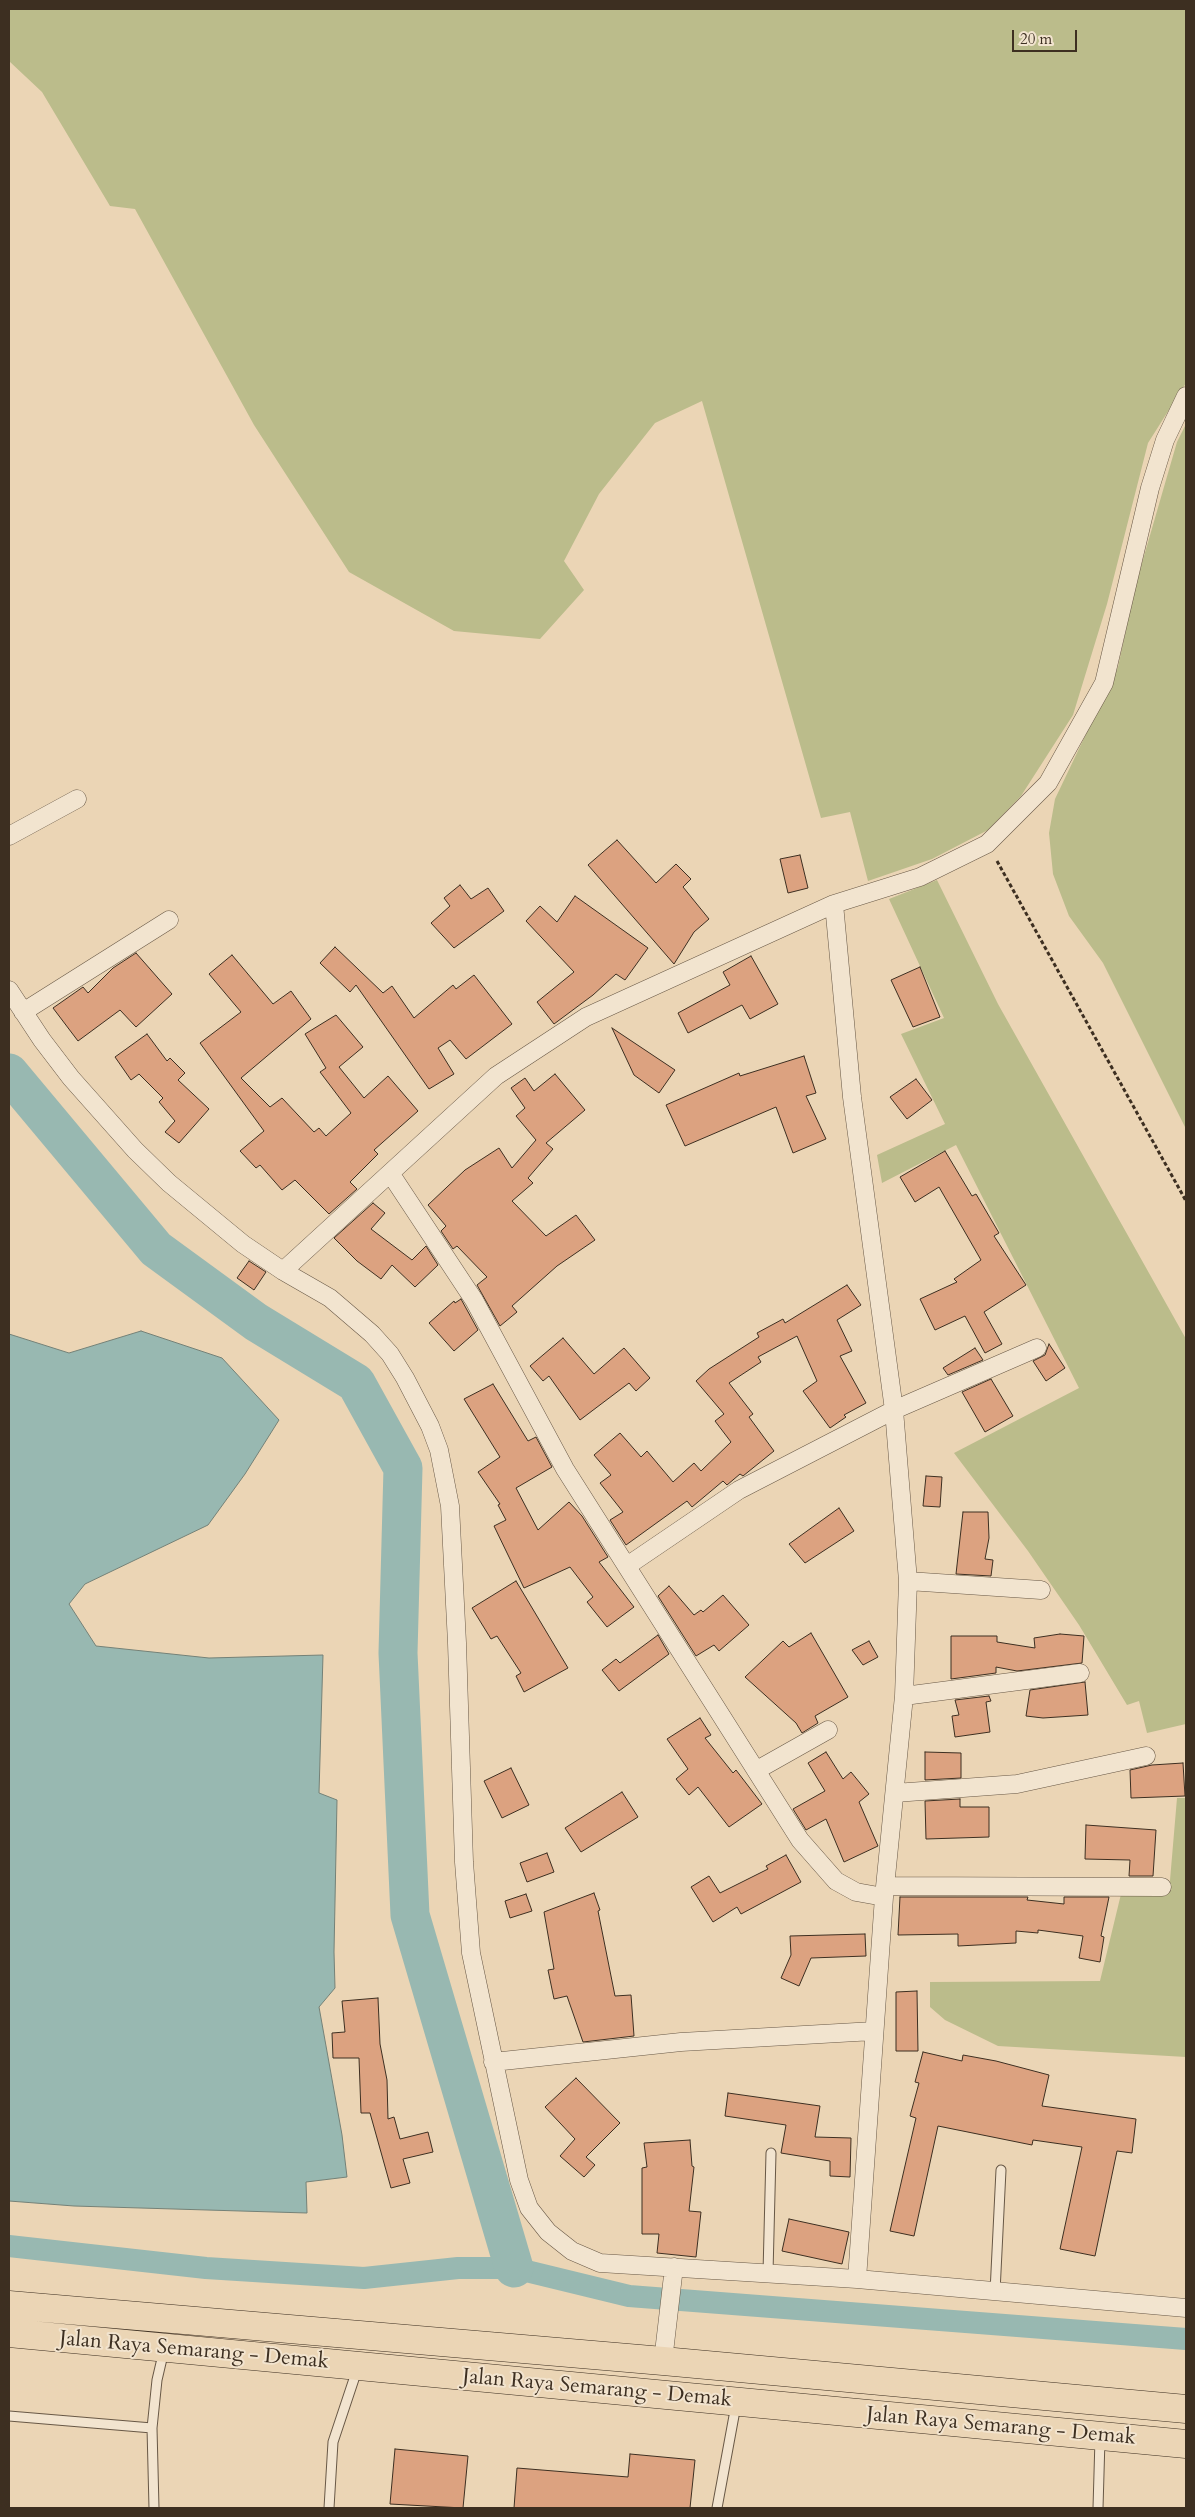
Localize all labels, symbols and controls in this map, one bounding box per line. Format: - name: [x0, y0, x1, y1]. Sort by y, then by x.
- scale bar: [1015, 20, 1080, 52]
- text: 20 m: [1020, 29, 1052, 49]
- street label: Jalan Raya Semarang - Demak: [58, 2327, 330, 2375]
- street label: Jalan Raya Semarang - Demak: [461, 2365, 733, 2413]
- street label: Jalan Raya Semarang - Demak: [865, 2403, 1137, 2451]

